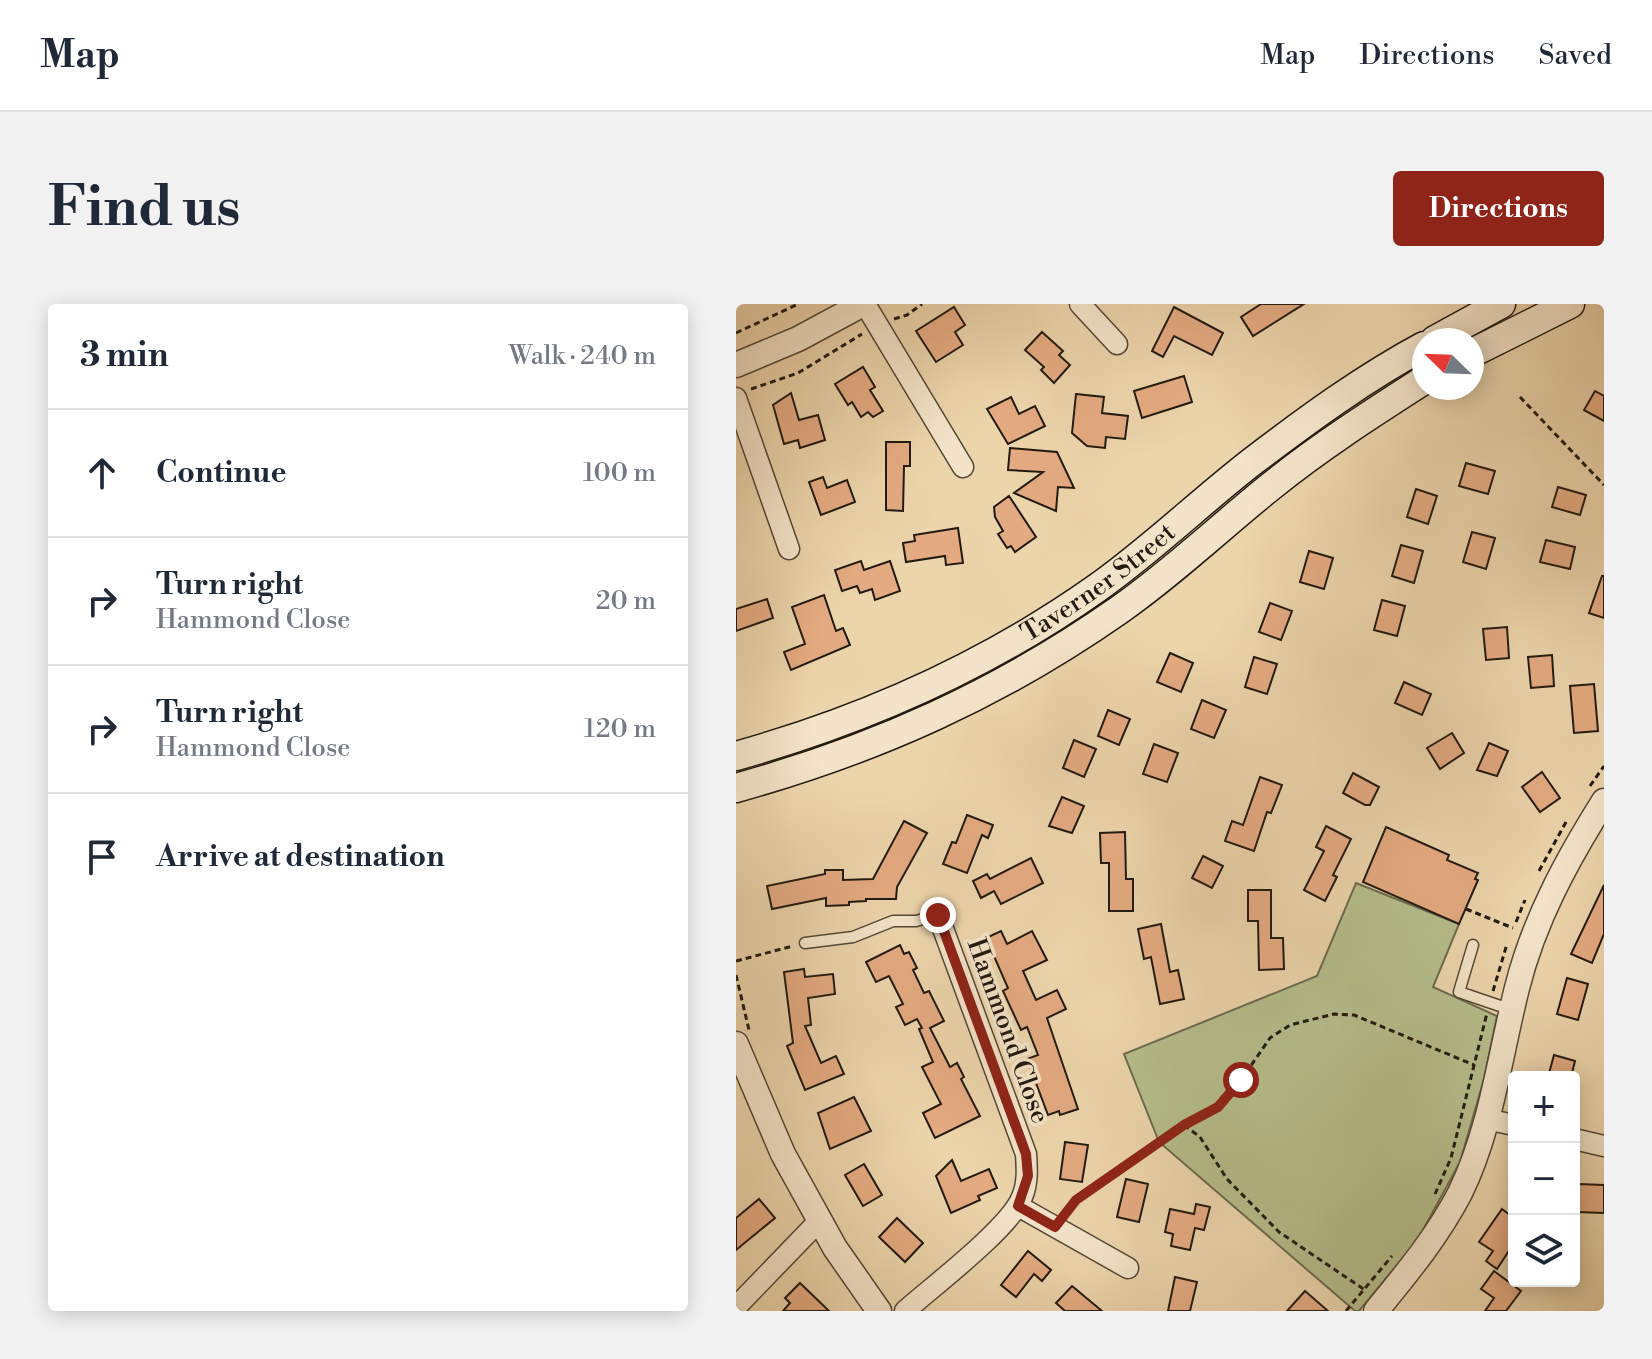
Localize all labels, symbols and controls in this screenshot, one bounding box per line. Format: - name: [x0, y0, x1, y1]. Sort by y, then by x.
- text: Map: [40, 32, 120, 79]
- text: Map: [1260, 38, 1315, 73]
- text: Directions: [1359, 38, 1494, 73]
- text: Saved: [1538, 38, 1612, 73]
- button: Directions: [1393, 171, 1604, 246]
- text: Find us: [48, 173, 241, 243]
- north arrow: [1412, 328, 1484, 400]
- text: 3 min: [80, 335, 169, 377]
- text: Walk · 240 m: [509, 340, 656, 372]
- icon: ahead: [80, 451, 124, 495]
- text: Continue: [156, 454, 287, 492]
- text: 100 m: [583, 457, 656, 489]
- street label: Taverner Street: [1015, 517, 1182, 649]
- text: Turn right: [156, 566, 303, 604]
- icon: right: [80, 579, 124, 623]
- text: 20 m: [596, 585, 656, 617]
- text: Hammond Close: [156, 604, 350, 636]
- text: Turn right: [156, 694, 303, 732]
- icon: right: [80, 707, 124, 751]
- text: 120 m: [584, 713, 656, 745]
- text: Hammond Close: [156, 732, 350, 764]
- icon: arrive: [80, 835, 124, 879]
- text: Arrive at destination: [156, 838, 445, 876]
- route end: [920, 897, 956, 933]
- street label: Hammond Close: [960, 934, 1056, 1128]
- route start: [1223, 1062, 1259, 1098]
- map controls: [1508, 1071, 1580, 1287]
- button: +: [1508, 1071, 1580, 1143]
- button: −: [1508, 1143, 1580, 1215]
- button: layers: [1508, 1215, 1580, 1287]

